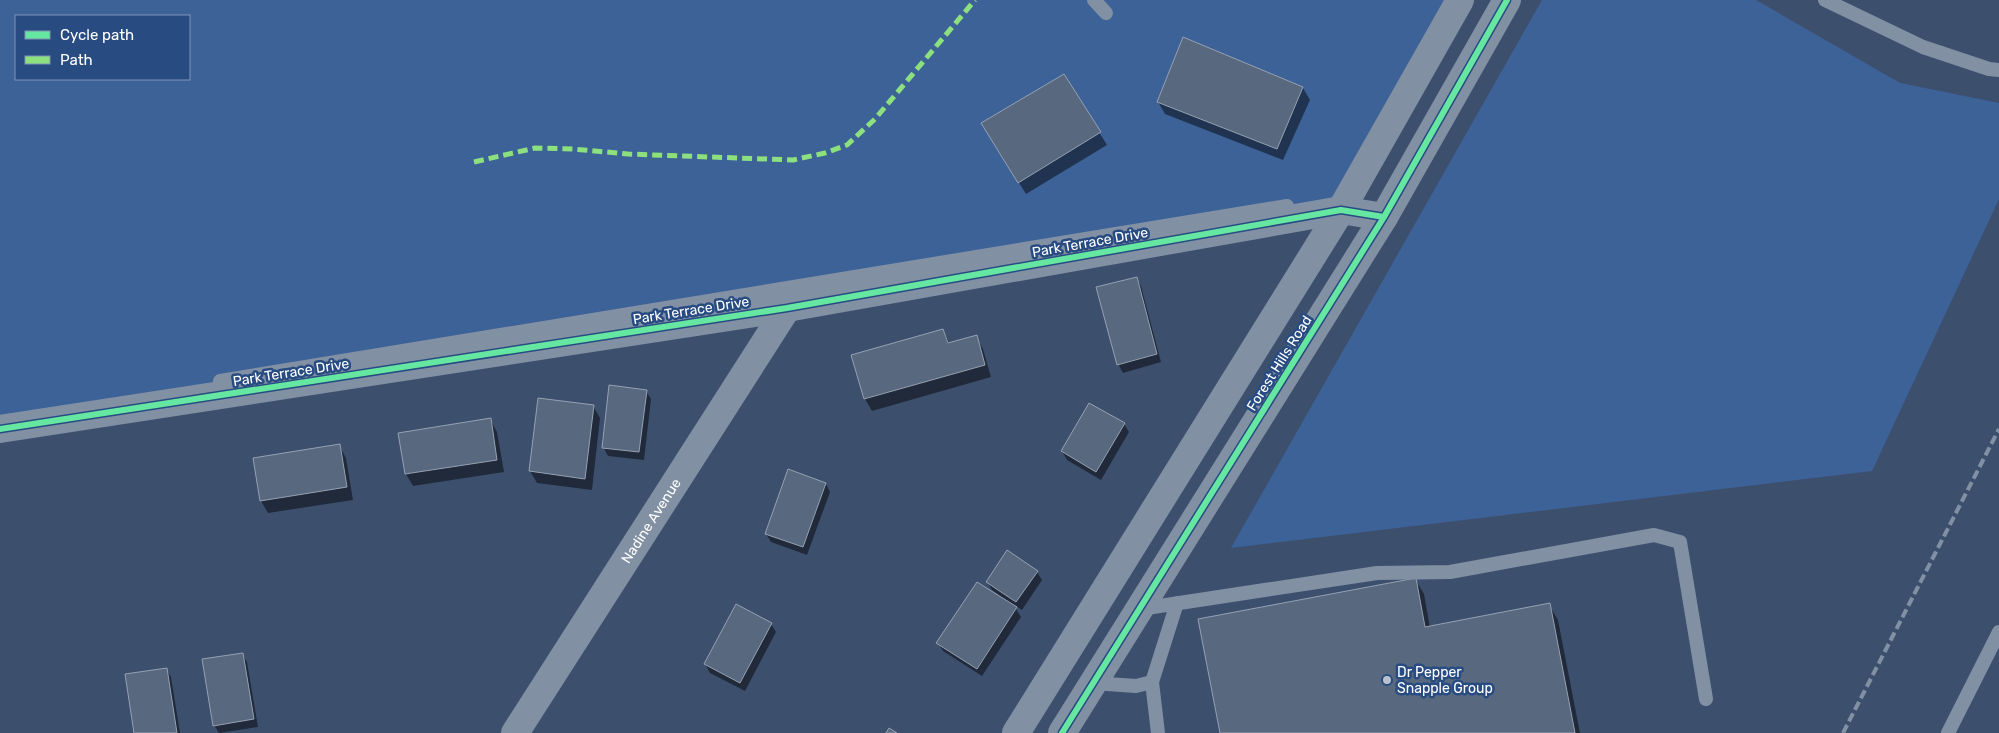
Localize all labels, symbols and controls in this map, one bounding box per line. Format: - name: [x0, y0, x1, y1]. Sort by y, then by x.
- legend: [15, 15, 190, 80]
- text: Cycle path: [60, 26, 134, 44]
- text: Path: [60, 51, 93, 69]
- street label: Park Terrace Drive: [1031, 224, 1150, 261]
- street label: Park Terrace Drive: [632, 293, 751, 328]
- street label: Forest Hills Road: [1243, 313, 1316, 414]
- street label: Park Terrace Drive: [232, 355, 351, 390]
- street label: Nadine Avenue: [618, 475, 685, 567]
- place label: Dr Pepper Snapple Group: [1397, 664, 1493, 697]
- marker: Dr Pepper Snapple Group: [1381, 674, 1393, 686]

